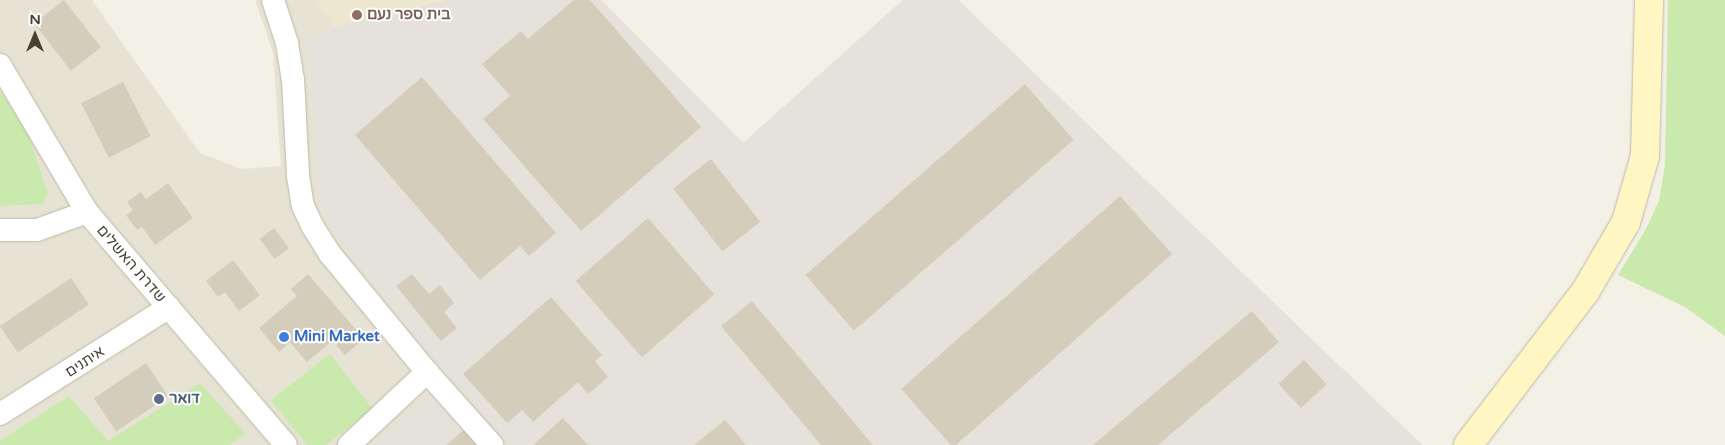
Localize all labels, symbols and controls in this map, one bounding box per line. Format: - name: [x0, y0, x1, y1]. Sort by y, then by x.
- place label: בית ספר נעם: [367, 6, 451, 24]
- marker: בית ספר נעם: [351, 9, 363, 21]
- north arrow: [10, 10, 60, 60]
- text: N: [29, 11, 41, 28]
- street label: שדרת האשלים: [92, 222, 170, 306]
- place label: Mini Market: [294, 328, 380, 346]
- marker: Mini Market: [278, 331, 290, 343]
- street label: איתנים: [62, 343, 108, 381]
- place label: דואר: [169, 390, 200, 408]
- marker: דואר: [153, 393, 165, 405]

